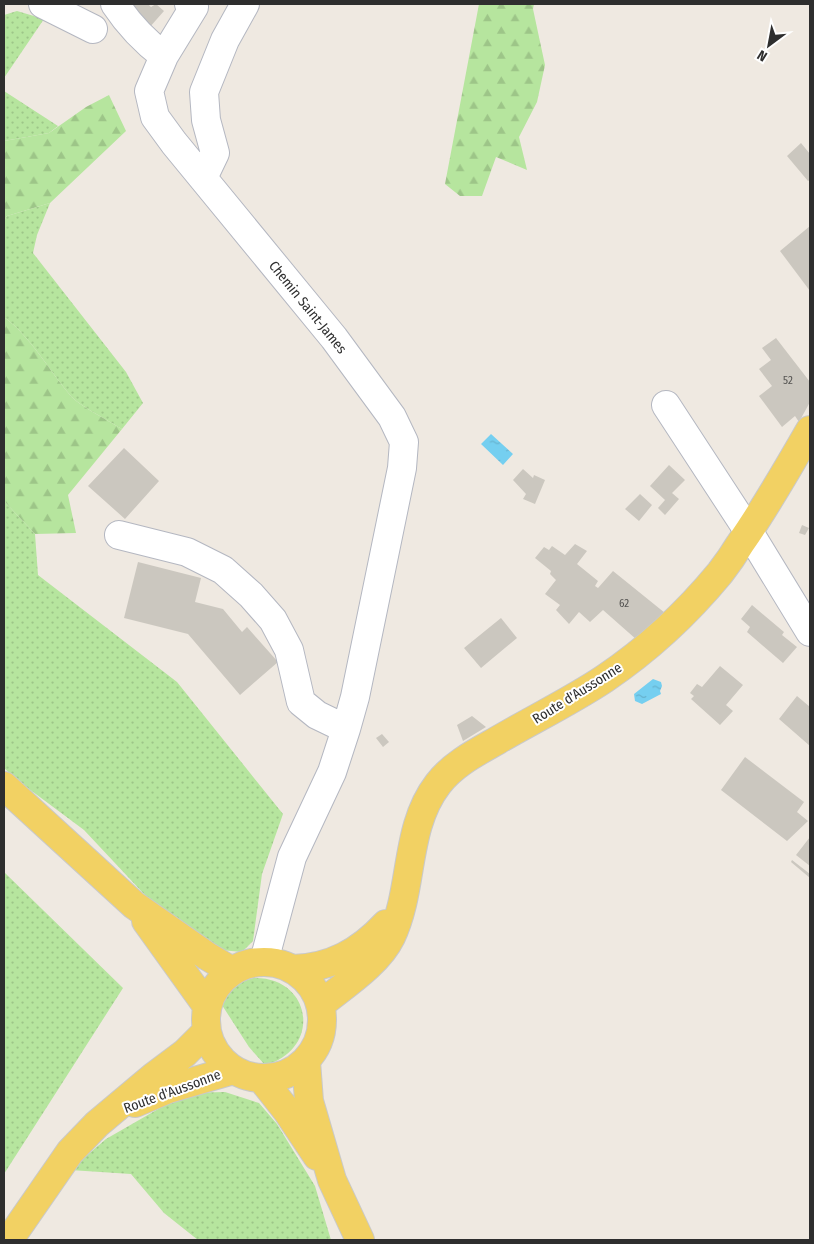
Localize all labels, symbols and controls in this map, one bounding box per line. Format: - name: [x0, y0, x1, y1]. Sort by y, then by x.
- north arrow: [744, 20, 794, 70]
- text: N: [754, 46, 770, 65]
- street label: Chemin Saint-James: [265, 258, 350, 357]
- house number: 52: [783, 374, 793, 387]
- house number: 62: [619, 597, 629, 610]
- street label: Route d'Aussonne: [529, 659, 625, 728]
- street label: Route d'Aussonne: [121, 1066, 223, 1117]

